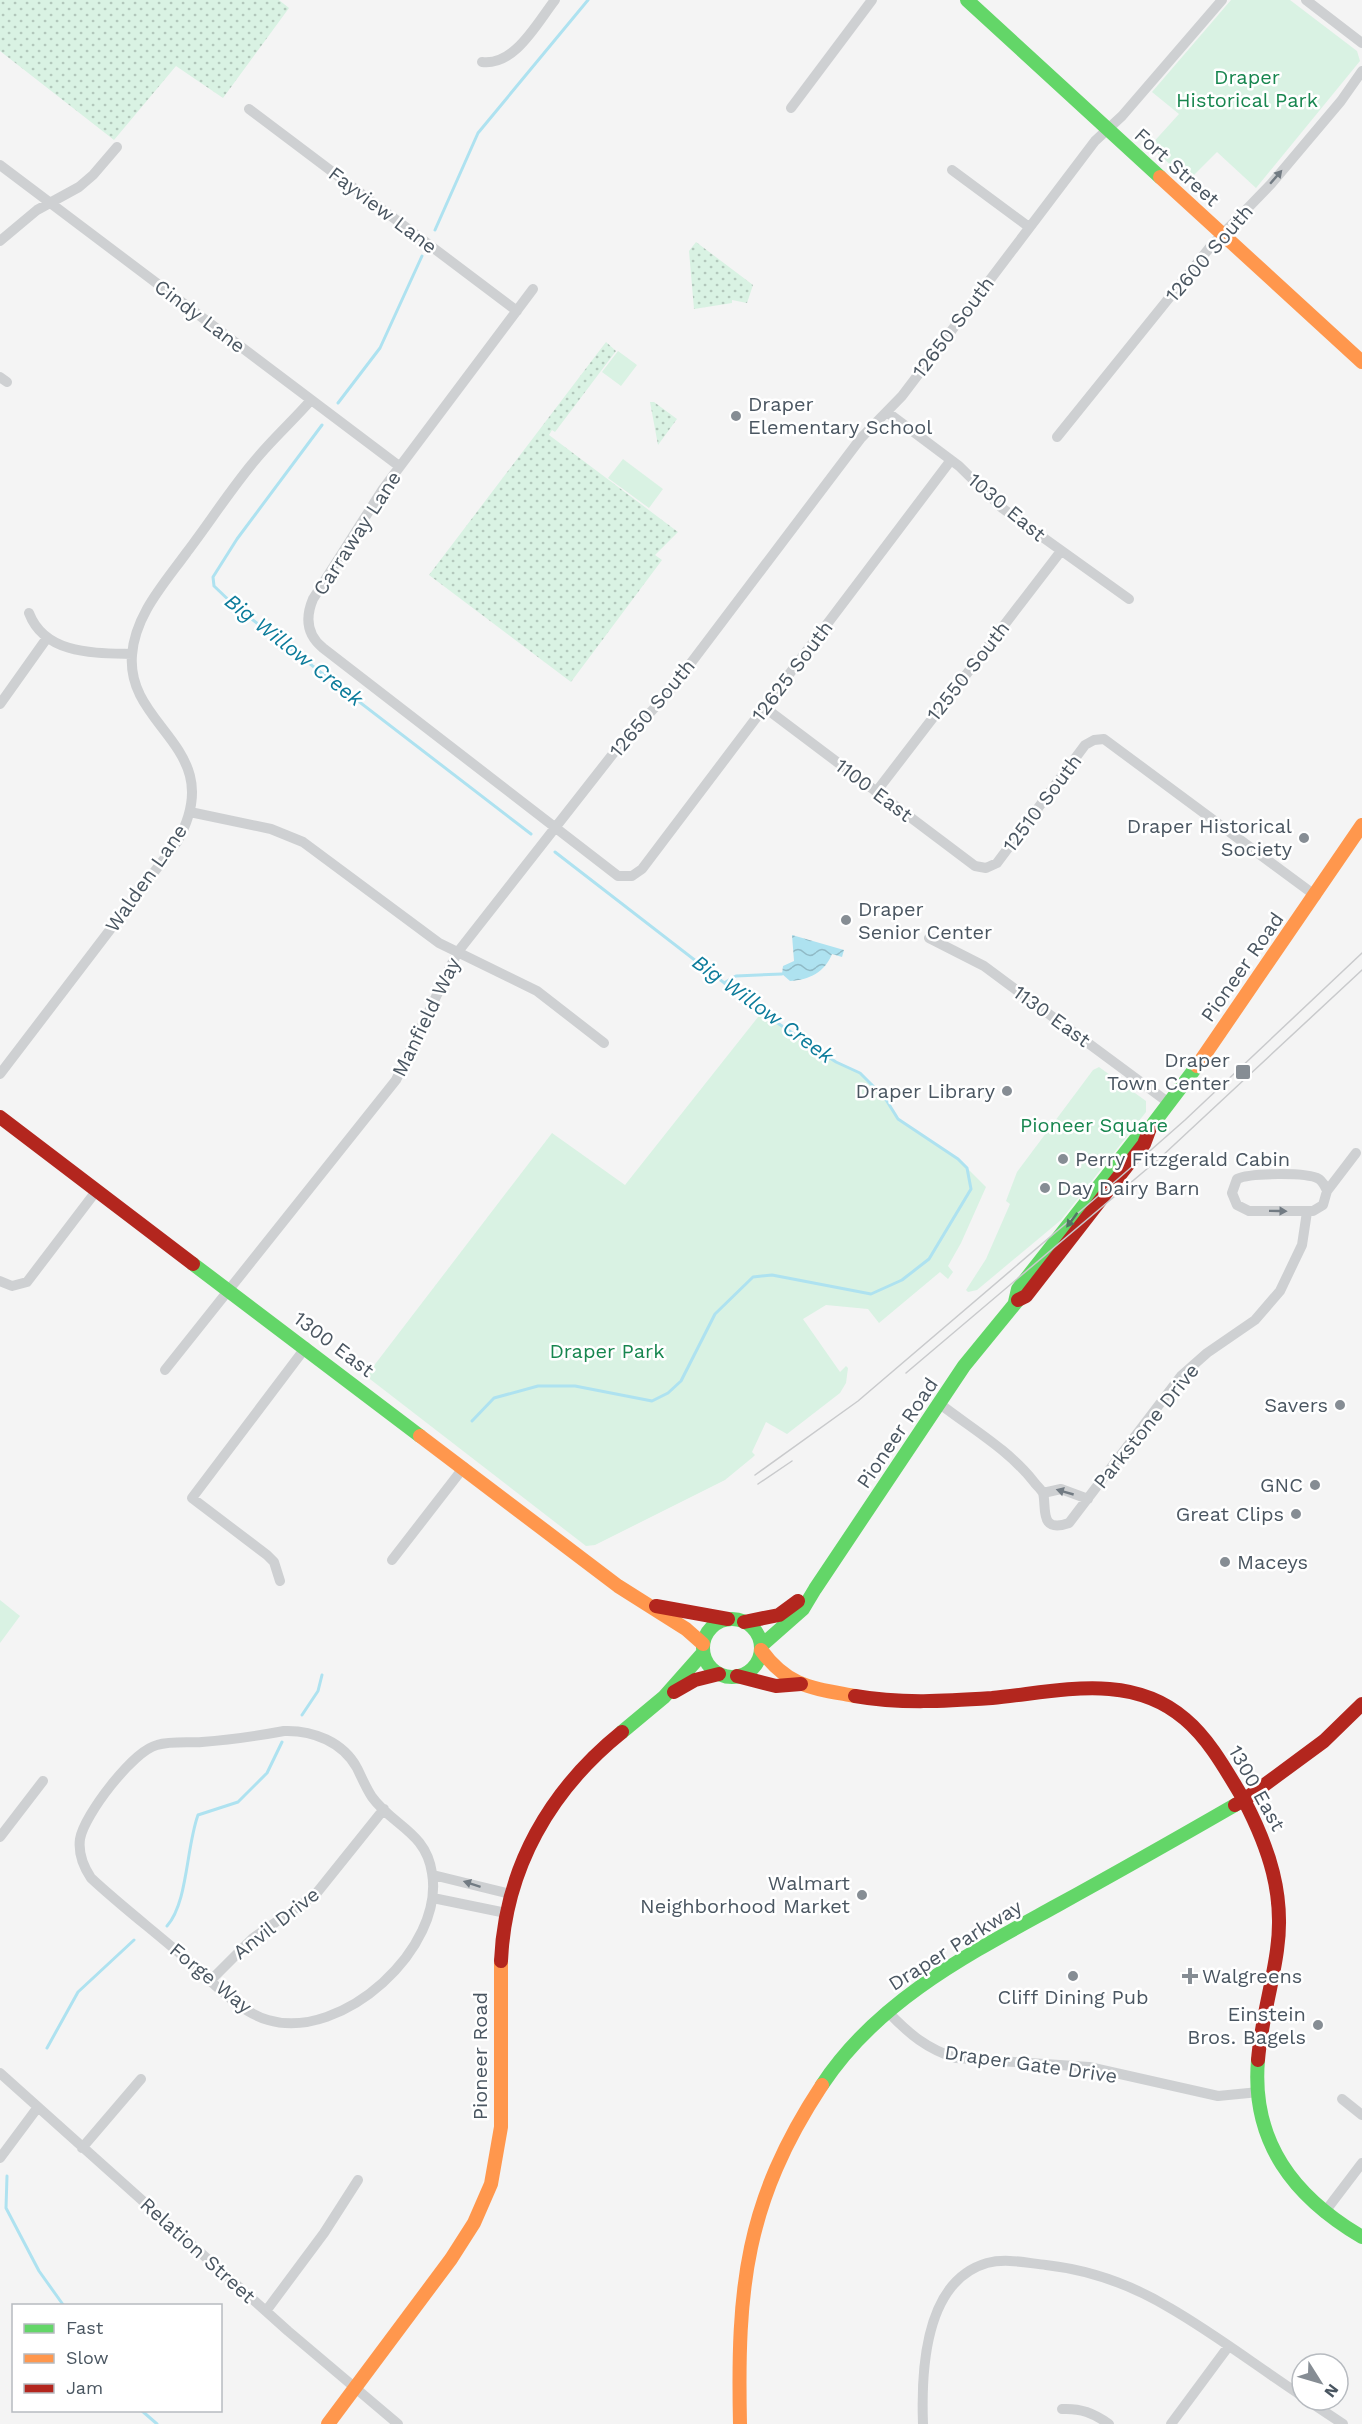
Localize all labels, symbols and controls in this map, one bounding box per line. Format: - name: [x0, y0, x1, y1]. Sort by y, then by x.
- park label: Draper Historical Park: [1176, 65, 1318, 112]
- street label: Fort Street: [1130, 123, 1225, 212]
- street label: Fayview Lane: [324, 161, 442, 259]
- one-way arrow: [1270, 169, 1283, 185]
- street label: 12600 South: [1160, 199, 1258, 307]
- street label: 12650 South: [907, 272, 999, 382]
- street label: Cindy Lane: [150, 274, 250, 358]
- place label: Draper Elementary School: [748, 392, 932, 439]
- marker: Draper Elementary School: [729, 409, 743, 423]
- street label: Carraway Lane: [308, 466, 406, 600]
- street label: 1030 East: [963, 468, 1051, 547]
- water label: Big Willow Creek: [220, 588, 369, 712]
- street label: 12625 South: [746, 616, 838, 726]
- street label: 12550 South: [922, 616, 1014, 726]
- street label: 12650 South: [604, 654, 700, 762]
- street label: 12510 South: [997, 749, 1087, 857]
- street label: 1100 East: [831, 753, 918, 827]
- place label: Draper Historical Society: [1127, 814, 1293, 861]
- street label: Walden Lane: [100, 819, 192, 937]
- marker: Draper Historical Society: [1297, 831, 1311, 845]
- place label: Draper Senior Center: [858, 897, 992, 944]
- street label: Pioneer Road: [1195, 908, 1289, 1026]
- marker: Draper Senior Center: [839, 913, 853, 927]
- water label: Big Willow Creek: [688, 949, 839, 1069]
- street label: Manfield Way: [387, 953, 466, 1081]
- street label: 1130 East: [1009, 980, 1096, 1052]
- place label: Draper Town Center: [1107, 1048, 1230, 1095]
- marker: Draper Town Center: [1234, 1063, 1252, 1081]
- place label: Draper Library: [855, 1079, 996, 1103]
- marker: Draper Library: [1000, 1084, 1014, 1098]
- park label: Pioneer Square: [1020, 1113, 1168, 1137]
- place label: Perry Fitzgerald Cabin: [1075, 1147, 1290, 1171]
- marker: Perry Fitzgerald Cabin: [1056, 1152, 1070, 1166]
- place label: Day Dairy Barn: [1057, 1176, 1200, 1200]
- marker: Day Dairy Barn: [1038, 1181, 1052, 1195]
- one-way arrow: [1268, 1207, 1287, 1216]
- one-way arrow: [1066, 1213, 1078, 1228]
- street label: 1300 East: [289, 1306, 379, 1382]
- park label: Draper Park: [549, 1339, 665, 1363]
- street label: Parkstone Drive: [1088, 1359, 1204, 1493]
- street label: Pioneer Road: [851, 1373, 943, 1493]
- place label: Savers: [1264, 1393, 1328, 1417]
- marker: Savers: [1333, 1398, 1347, 1412]
- place label: GNC: [1260, 1473, 1303, 1497]
- marker: GNC: [1308, 1478, 1322, 1492]
- one-way arrow: [1056, 1487, 1074, 1496]
- place label: Great Clips: [1176, 1502, 1284, 1526]
- marker: Great Clips: [1289, 1507, 1303, 1521]
- place label: Maceys: [1237, 1550, 1308, 1574]
- marker: Maceys: [1218, 1555, 1232, 1569]
- street label: 1300 East: [1224, 1741, 1291, 1836]
- place label: Walmart Neighborhood Market: [640, 1871, 851, 1918]
- one-way arrow: [463, 1879, 481, 1888]
- street label: Anvil Drive: [228, 1882, 324, 1964]
- marker: Walmart Neighborhood Market: [855, 1888, 869, 1902]
- street label: Draper Parkway: [884, 1894, 1027, 1996]
- street label: Forge Way: [165, 1938, 257, 2019]
- place label: Walgreens: [1202, 1964, 1302, 1988]
- marker: Cliff Dining Pub: [1066, 1969, 1080, 1983]
- marker: Walgreens: [1183, 1969, 1197, 1983]
- place label: Cliff Dining Pub: [997, 1985, 1149, 2009]
- street label: Pioneer Road: [468, 1992, 492, 2120]
- place label: Einstein Bros. Bagels: [1187, 2002, 1306, 2049]
- marker: Einstein Bros. Bagels: [1311, 2018, 1325, 2032]
- street label: Draper Gate Drive: [943, 2040, 1119, 2088]
- street label: Relation Street: [135, 2192, 261, 2308]
- legend: [12, 2304, 222, 2412]
- text: Fast: [66, 2317, 104, 2338]
- text: Slow: [66, 2347, 109, 2368]
- north arrow: [1290, 2352, 1350, 2412]
- text: Jam: [66, 2377, 103, 2398]
- text: N: [1320, 2380, 1343, 2401]

